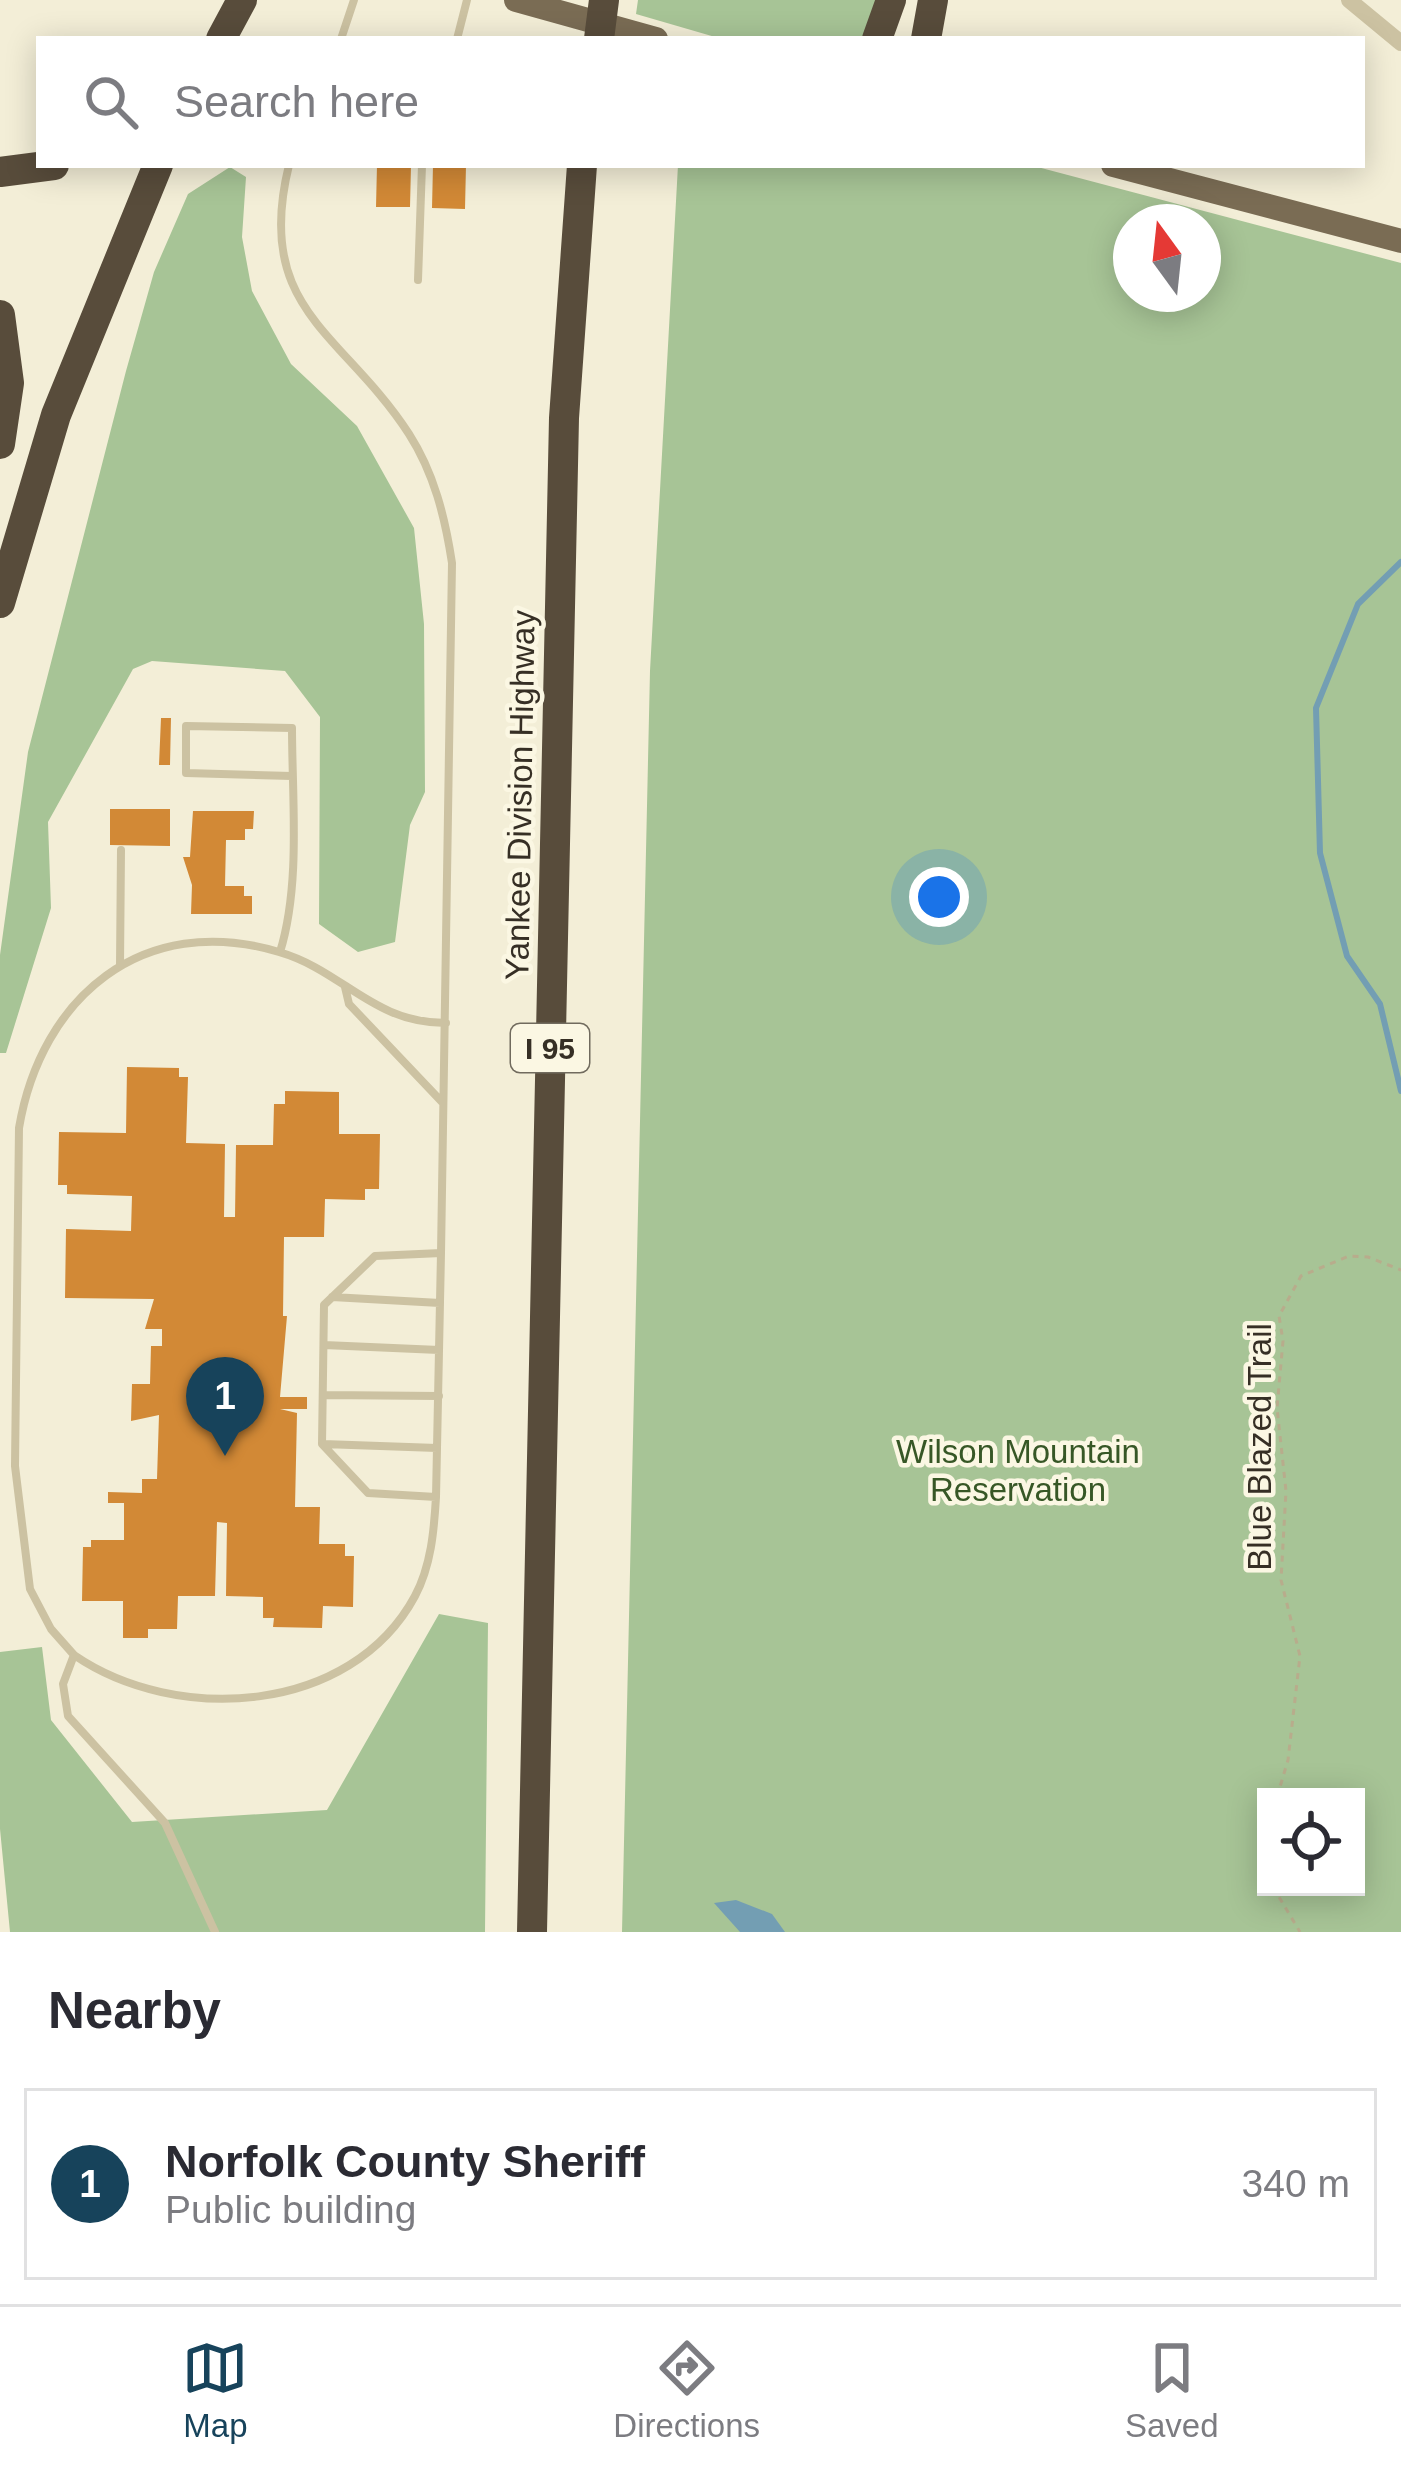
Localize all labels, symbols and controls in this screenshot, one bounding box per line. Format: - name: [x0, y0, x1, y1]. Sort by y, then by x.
- search box: [36, 36, 1365, 168]
- icon: search: [78, 69, 144, 135]
- text: Search here: [174, 76, 419, 127]
- north arrow: [1113, 204, 1221, 312]
- street label: Yankee Division Highway: [498, 609, 542, 980]
- your location: [909, 867, 969, 927]
- road number: I 95: [511, 1024, 589, 1072]
- street label: Blue Blazed Trail: [1241, 1323, 1278, 1571]
- pin: 1: [186, 1357, 264, 1456]
- park label: Wilson Mountain Reservation: [896, 1433, 1140, 1508]
- map controls: [1257, 1788, 1365, 1896]
- button: locate: [1257, 1788, 1365, 1896]
- text: Nearby: [48, 1982, 221, 2039]
- text: Norfolk County Sheriff: [165, 2136, 645, 2187]
- text: 1: [79, 2162, 101, 2205]
- text: 340 m: [1242, 2162, 1350, 2205]
- text: Public building: [165, 2188, 417, 2231]
- tab: Map: [182, 2335, 248, 2445]
- tab: Directions: [613, 2335, 760, 2445]
- tab: Saved: [1125, 2335, 1219, 2445]

